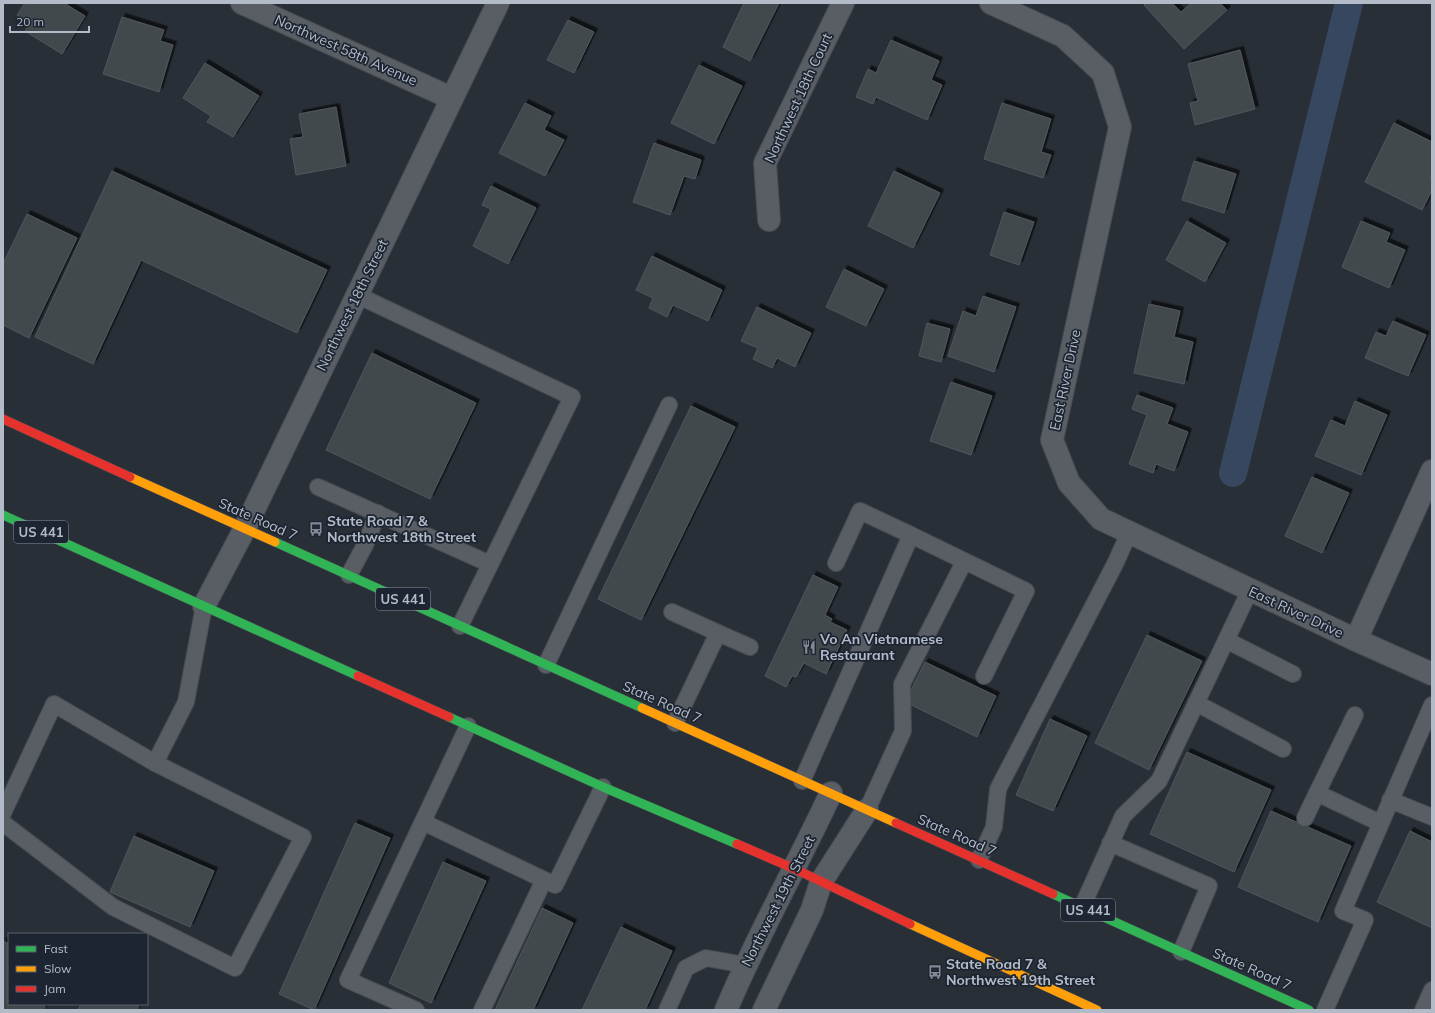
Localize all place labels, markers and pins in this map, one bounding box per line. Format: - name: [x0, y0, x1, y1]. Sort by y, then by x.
- place label: State Road 7 & Northwest 18th Street: [327, 512, 477, 546]
- bus stop icon: State Road 7 & Northwest 18th Street: [308, 521, 324, 537]
- place label: Vo An Vietnamese Restaurant: [819, 630, 943, 664]
- restaurant icon: Vo An Vietnamese Restaurant: [801, 639, 817, 655]
- place label: State Road 7 & Northwest 19th Street: [946, 955, 1096, 989]
- bus stop icon: State Road 7 & Northwest 19th Street: [927, 964, 943, 980]

